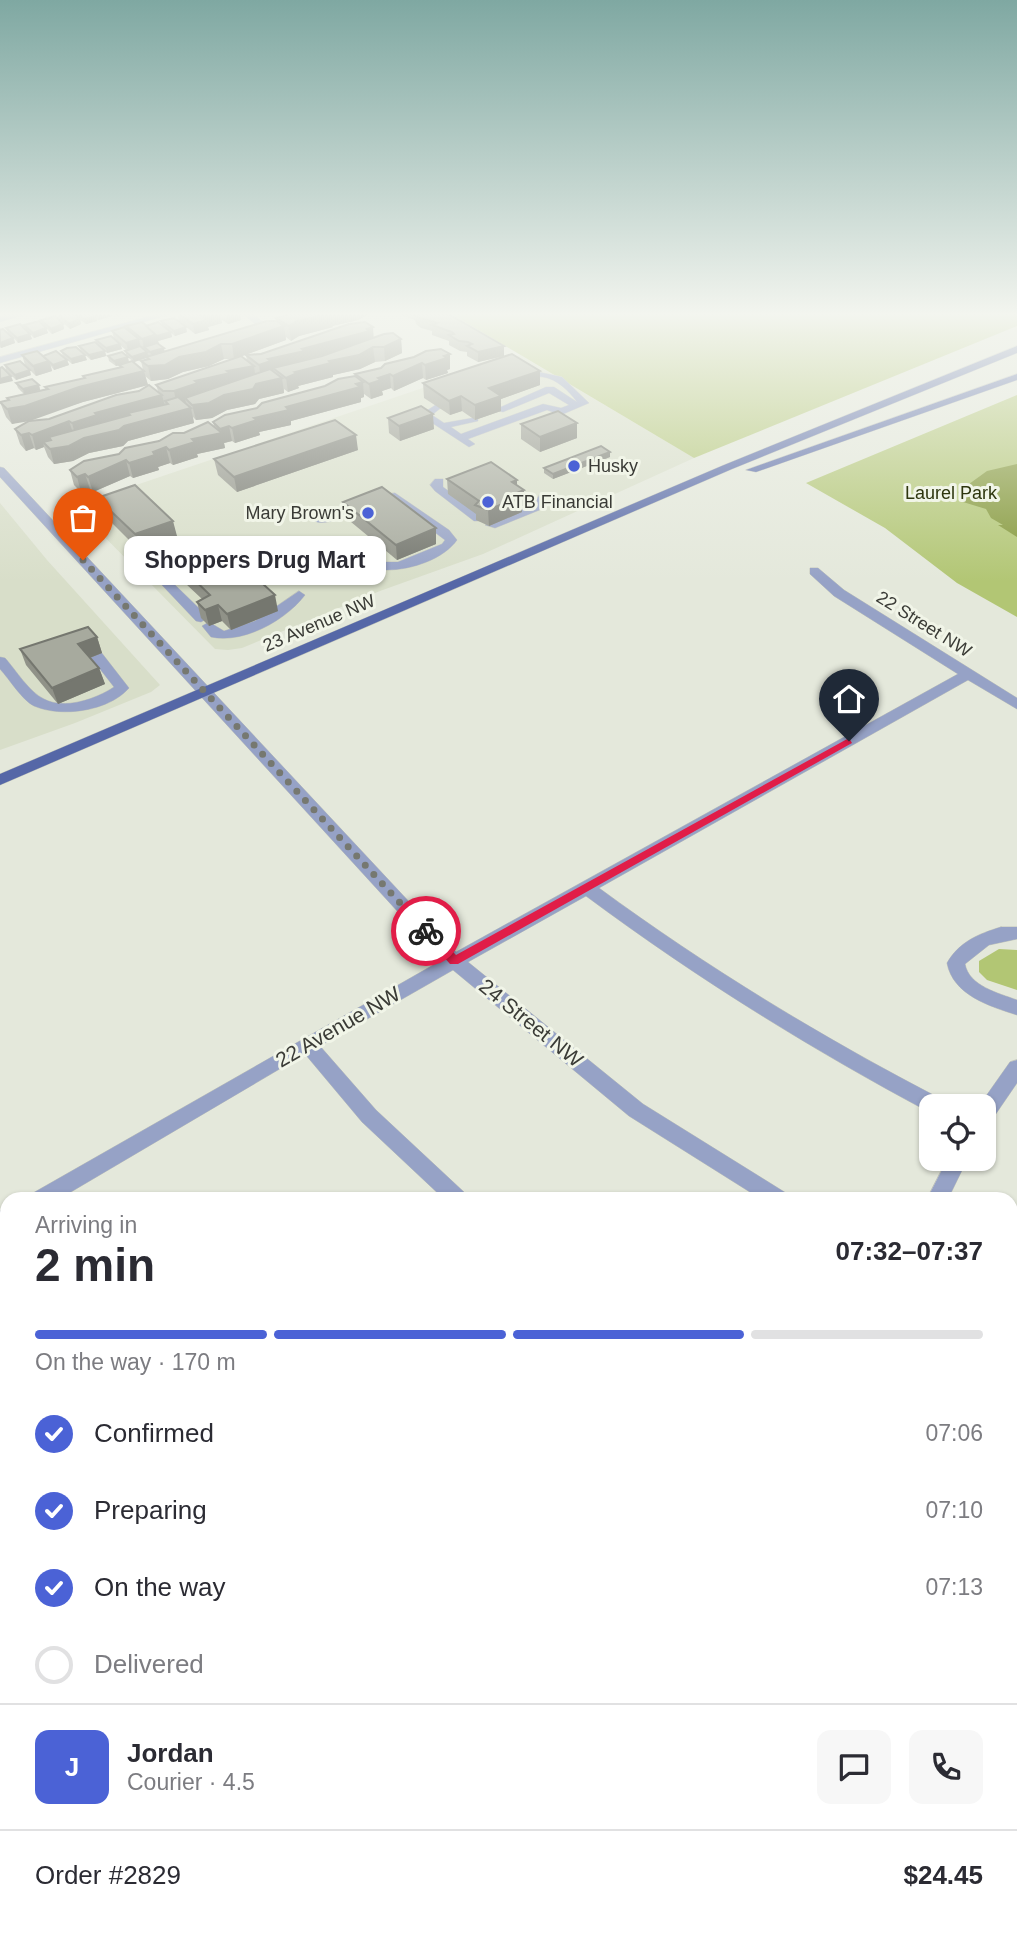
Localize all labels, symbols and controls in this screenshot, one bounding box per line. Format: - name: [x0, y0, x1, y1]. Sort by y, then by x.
- place label: Husky: [588, 456, 638, 476]
- marker: Husky: [566, 458, 582, 474]
- park label: Laurel Park: [905, 483, 998, 503]
- pin: [53, 488, 113, 560]
- place label: ATB Financial: [502, 492, 613, 512]
- marker: ATB Financial: [480, 494, 496, 510]
- icon: bag: [64, 499, 102, 537]
- place label: Mary Brown's: [246, 503, 354, 523]
- marker: Mary Brown's: [360, 505, 376, 521]
- callout: Shoppers Drug Mart: [125, 536, 388, 584]
- text: Shoppers Drug Mart: [144, 547, 366, 573]
- street label: 22 Street NW: [873, 587, 975, 661]
- street label: 23 Avenue NW: [260, 590, 378, 656]
- pin: [819, 669, 879, 741]
- icon: home: [830, 680, 868, 718]
- courier: [391, 896, 461, 966]
- icon: bike: [407, 912, 445, 950]
- street label: 24 Street NW: [475, 974, 588, 1071]
- street label: 22 Avenue NW: [272, 982, 404, 1071]
- map controls: [919, 1094, 996, 1171]
- button: locate: [919, 1094, 996, 1171]
- text: Arriving in: [35, 1212, 137, 1238]
- text: 07:32–07:37: [836, 1236, 983, 1266]
- text: 2 min: [35, 1239, 155, 1291]
- text: On the way · 170 m: [35, 1349, 236, 1375]
- icon: check: [35, 1415, 73, 1453]
- text: Confirmed: [94, 1418, 214, 1448]
- text: 07:06: [925, 1420, 983, 1446]
- icon: check: [35, 1492, 73, 1530]
- text: Preparing: [94, 1495, 207, 1525]
- text: 07:10: [925, 1497, 983, 1523]
- icon: check: [35, 1569, 73, 1607]
- text: On the way: [94, 1572, 226, 1602]
- text: 07:13: [925, 1574, 983, 1600]
- text: Delivered: [94, 1649, 204, 1679]
- button: chat: [817, 1730, 891, 1804]
- button: phone: [909, 1730, 983, 1804]
- text: Jordan: [127, 1738, 214, 1768]
- text: J: [65, 1752, 79, 1782]
- text: Courier · 4.5: [127, 1769, 255, 1795]
- text: Order #2829: [35, 1860, 181, 1890]
- text: $24.45: [903, 1860, 983, 1890]

